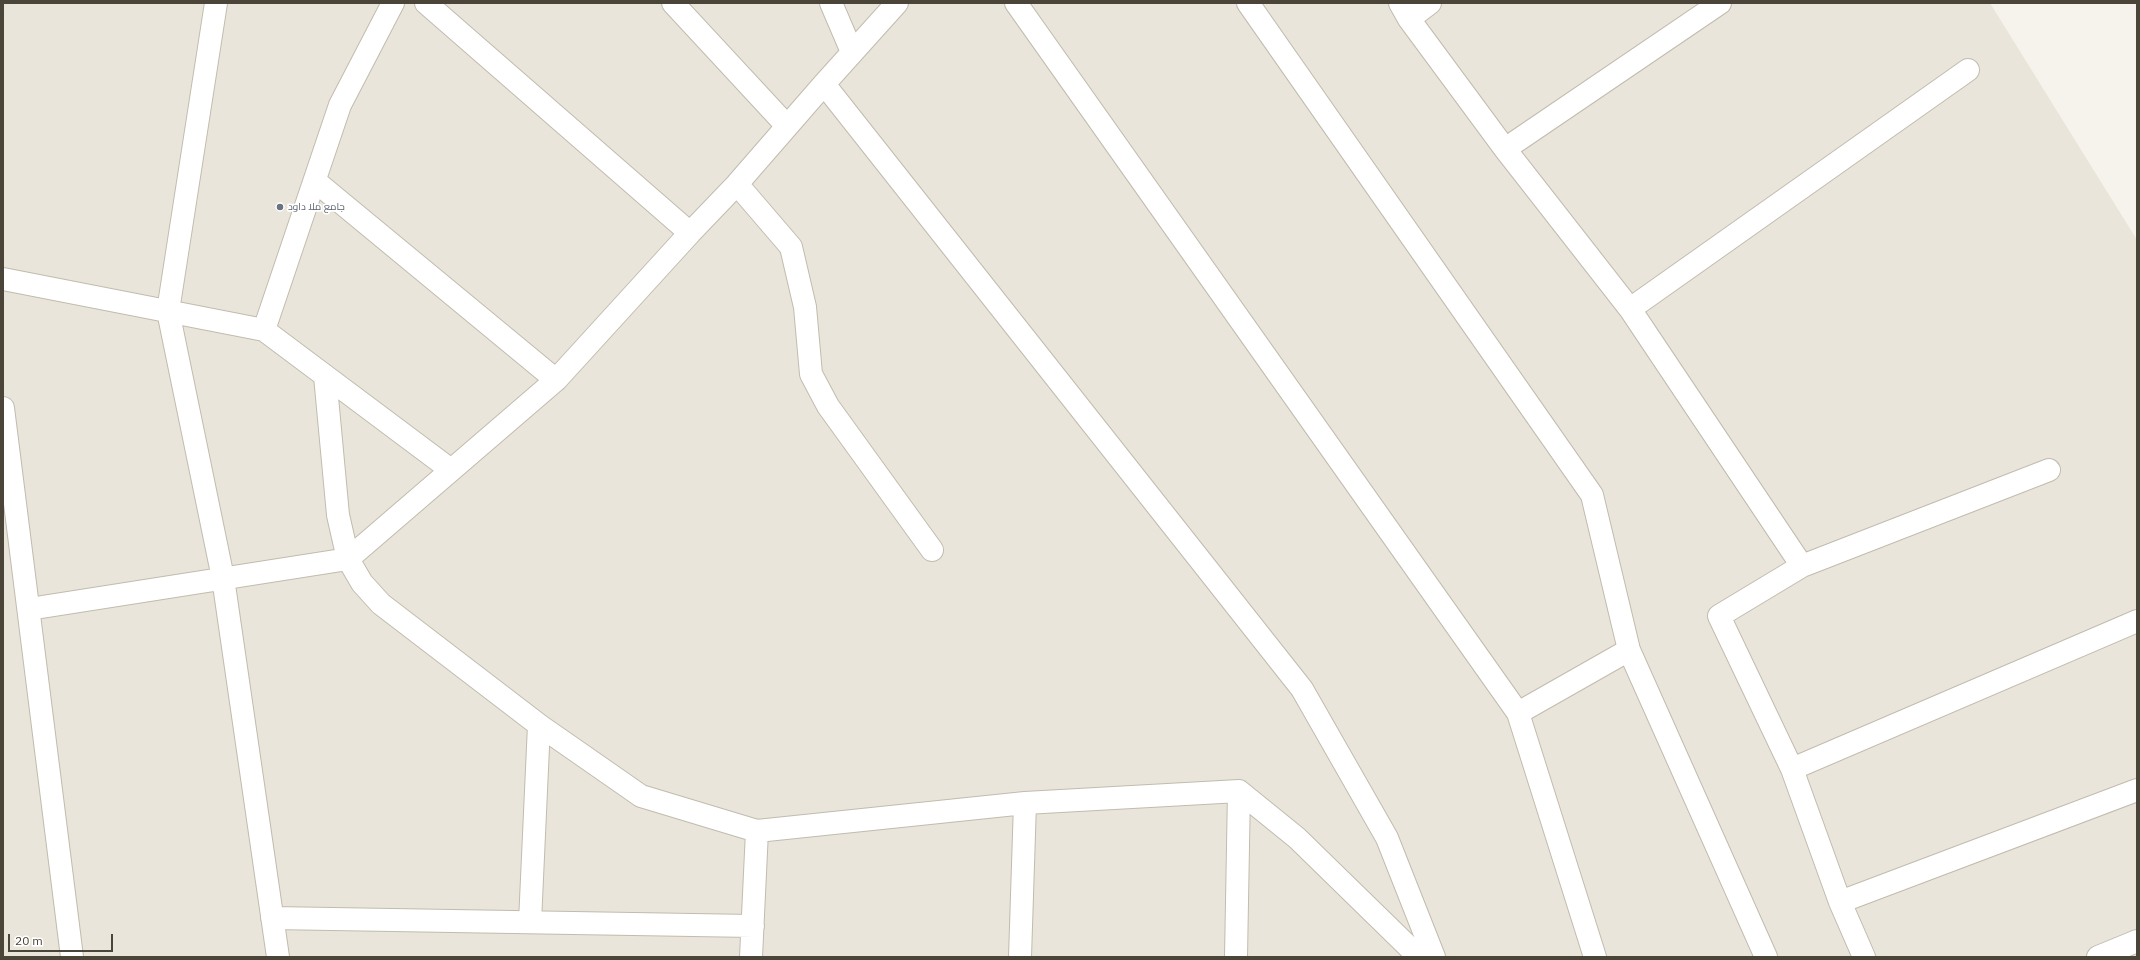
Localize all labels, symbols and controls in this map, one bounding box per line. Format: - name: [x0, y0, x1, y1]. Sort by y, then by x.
- place label: جامع ملا داود: [288, 201, 345, 213]
- marker: جامع ملا داود: [275, 202, 285, 212]
- scale bar: [10, 926, 115, 952]
- text: 20 m: [15, 933, 43, 948]

